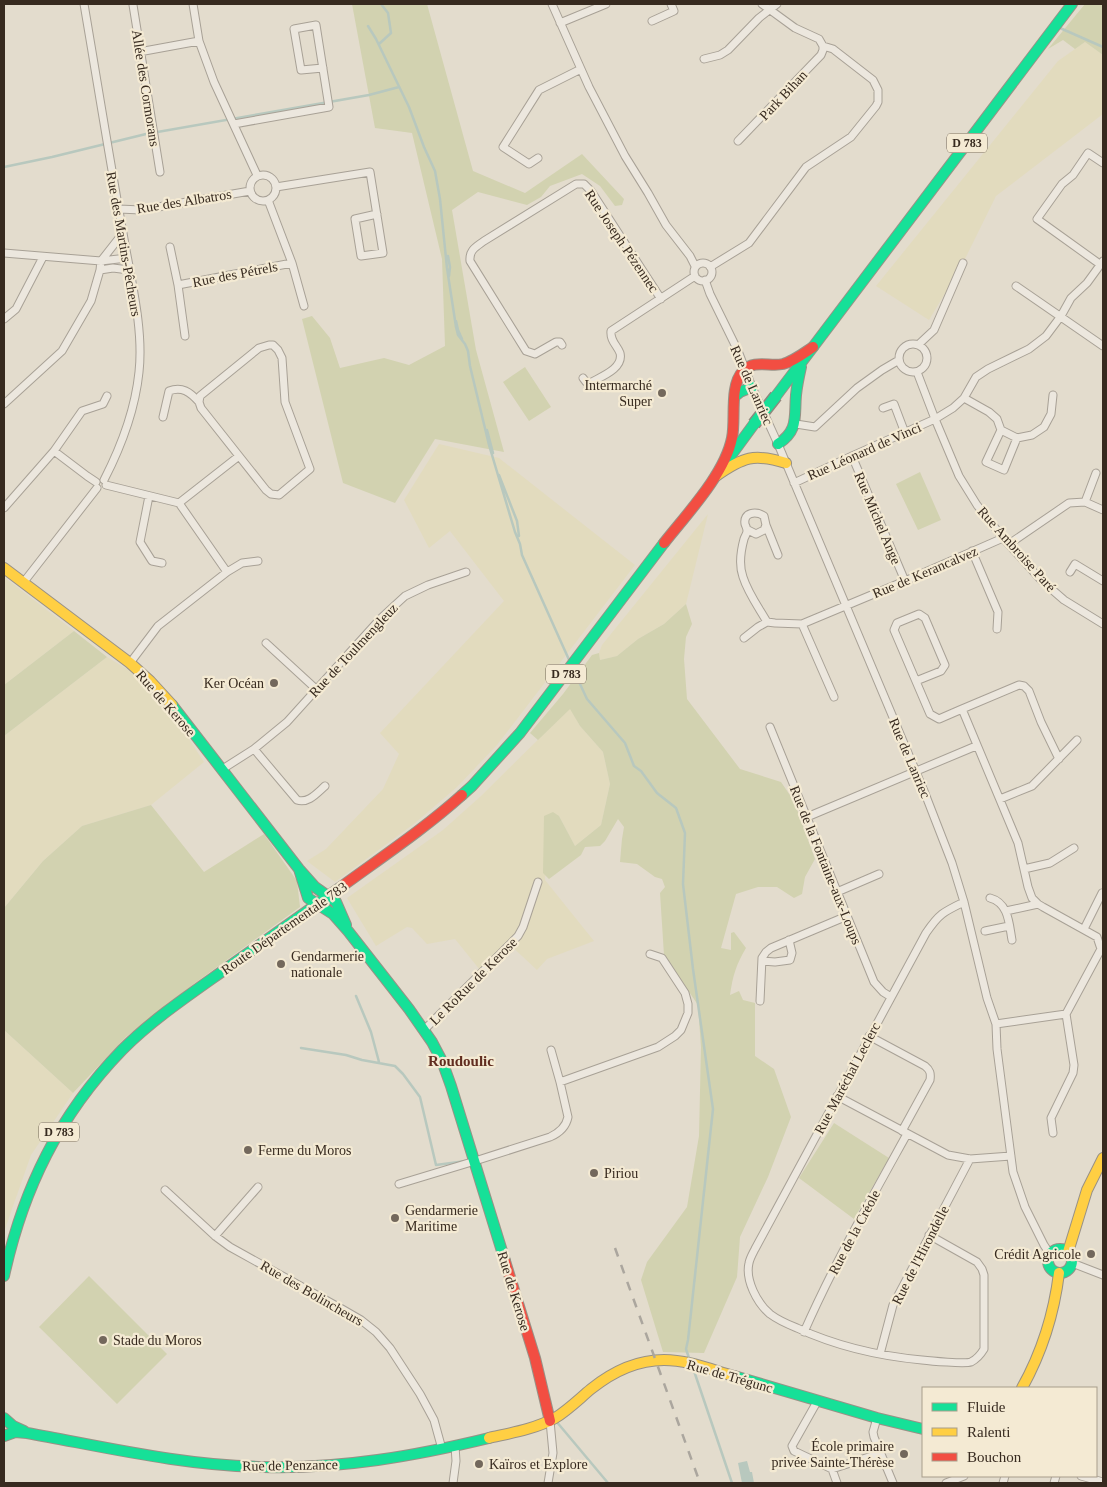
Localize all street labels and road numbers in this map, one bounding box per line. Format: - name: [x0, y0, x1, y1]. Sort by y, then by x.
- street label: Allée des Cormorans: [129, 29, 162, 148]
- street label: Park Bihan: [757, 67, 810, 123]
- road number: D 783: [947, 134, 987, 152]
- street label: Rue des Martins-Pêcheurs: [103, 170, 144, 318]
- street label: Rue des Albatros: [136, 187, 232, 216]
- street label: Rue Joseph Pézennec: [582, 187, 662, 295]
- street label: Rue des Pétrels: [191, 259, 279, 290]
- street label: Rue de Lanriec: [727, 343, 776, 427]
- street label: Rue Léonard de Vinci: [805, 420, 923, 483]
- street label: Rue Michel Ange: [851, 470, 904, 567]
- street label: Rue Ambroise Paré: [975, 504, 1059, 595]
- street label: Rue de Kerancalvez: [870, 544, 980, 601]
- street label: Rue de Toulmengleuz: [306, 600, 401, 700]
- road number: D 783: [546, 664, 586, 684]
- street label: Rue de Kerose: [133, 667, 198, 739]
- street label: Rue de Lanriec: [886, 716, 933, 800]
- street label: Rue de la Fontaine-aux-Loups: [787, 784, 864, 947]
- street label: Route Départementale 783: [219, 879, 350, 978]
- street label: Le RoRue de Kerose: [427, 935, 520, 1028]
- street label: Rue Maréchal Leclerc: [812, 1020, 883, 1137]
- road number: D 783: [39, 1122, 79, 1142]
- street label: Rue de la Créole: [826, 1187, 883, 1277]
- street label: Rue de l'Hirondelle: [889, 1203, 952, 1307]
- street label: Rue de Kerose: [494, 1250, 533, 1333]
- street label: Rue des Bolincheurs: [258, 1258, 366, 1329]
- street label: Rue de Trégunc: [685, 1357, 775, 1396]
- street label: Rue de Penzance: [242, 1457, 338, 1474]

